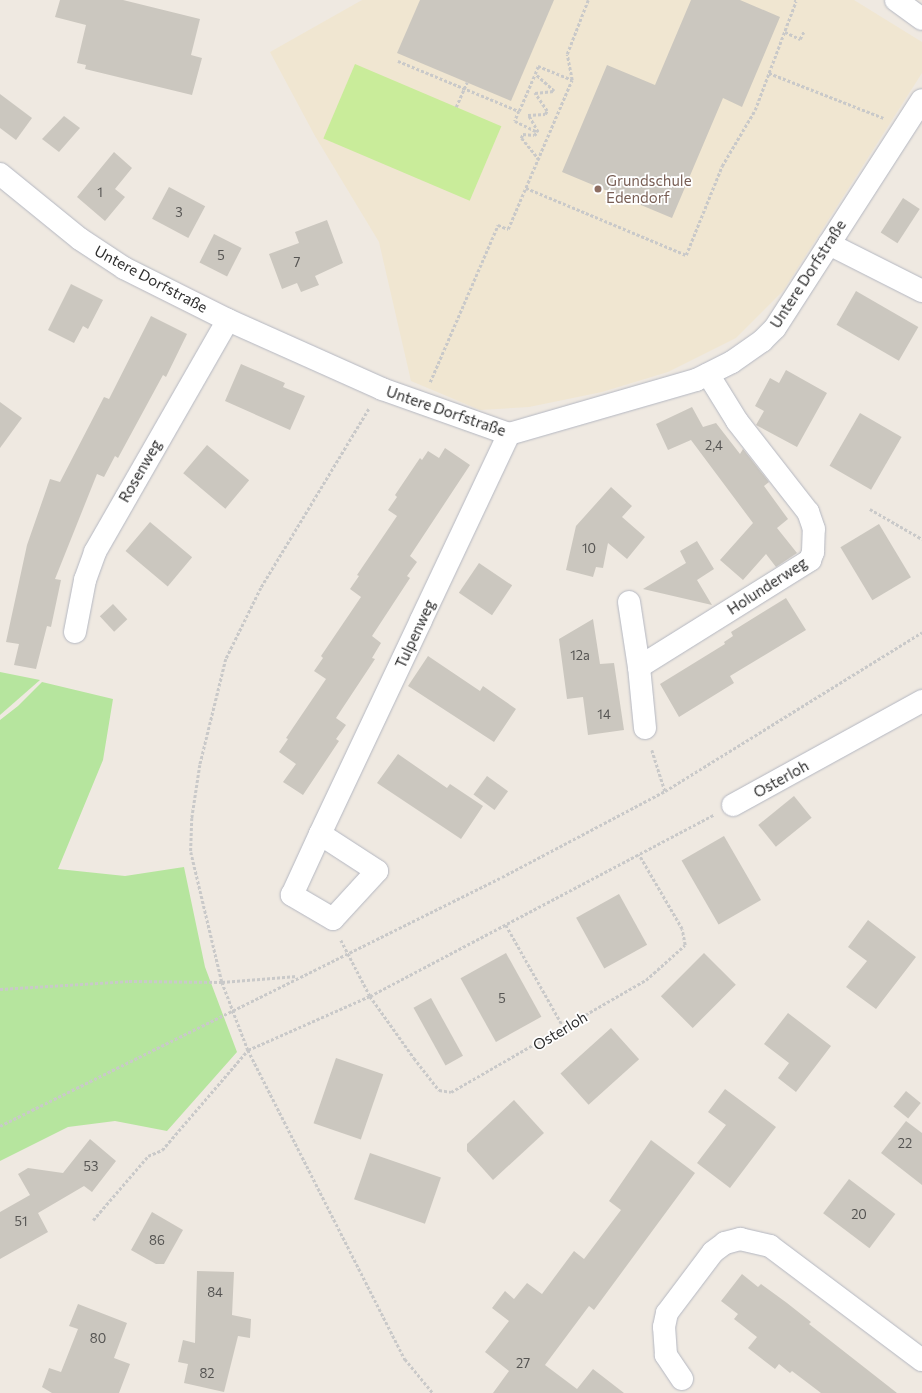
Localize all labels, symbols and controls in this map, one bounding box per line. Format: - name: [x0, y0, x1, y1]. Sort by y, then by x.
- place label: Grundschule Edendorf: [606, 171, 692, 206]
- house number: 1: [97, 184, 103, 200]
- marker: Grundschule Edendorf: [593, 184, 603, 194]
- house number: 3: [175, 204, 183, 220]
- street label: Untere Dorfstraße: [766, 217, 850, 331]
- street label: Untere Dorfstraße: [91, 242, 211, 316]
- house number: 5: [217, 247, 225, 263]
- house number: 7: [294, 254, 300, 270]
- street label: Untere Dorfstraße: [384, 382, 508, 440]
- street label: Rosenweg: [115, 436, 165, 506]
- house number: 2,4: [705, 437, 723, 453]
- house number: 10: [582, 540, 596, 556]
- street label: Holunderweg: [724, 554, 810, 618]
- street label: Tulpenweg: [391, 597, 439, 671]
- house number: 12a: [570, 647, 590, 663]
- house number: 14: [597, 706, 611, 722]
- street label: Osterloh: [750, 756, 812, 802]
- house number: 5: [498, 990, 506, 1006]
- street label: Osterloh: [529, 1008, 591, 1054]
- house number: 22: [898, 1135, 912, 1151]
- house number: 53: [84, 1158, 98, 1174]
- house number: 20: [851, 1206, 867, 1222]
- house number: 51: [14, 1213, 28, 1229]
- house number: 86: [149, 1232, 165, 1248]
- house number: 84: [207, 1284, 223, 1300]
- house number: 80: [90, 1330, 106, 1346]
- house number: 27: [516, 1355, 530, 1371]
- house number: 82: [199, 1365, 215, 1381]

